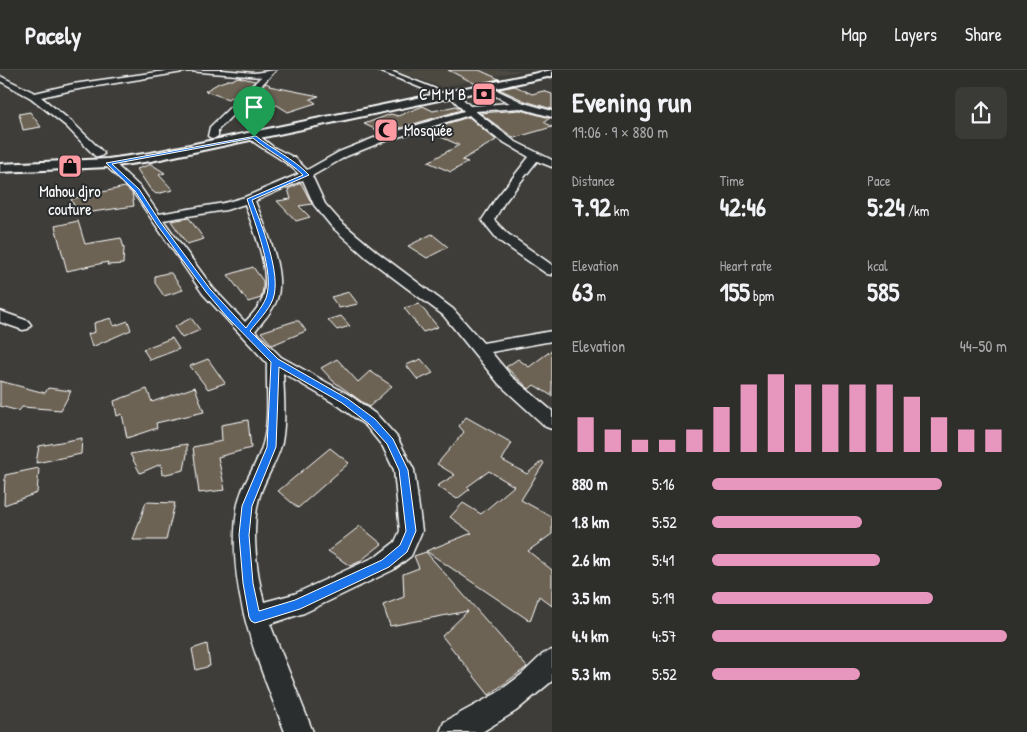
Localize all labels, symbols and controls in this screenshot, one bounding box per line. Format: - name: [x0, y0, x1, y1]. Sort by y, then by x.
- text: Pacely: [25, 19, 81, 51]
- text: Map: [841, 22, 867, 47]
- text: Layers: [895, 22, 937, 47]
- text: Share: [965, 22, 1002, 47]
- bank icon: C M M B: [471, 81, 497, 107]
- place label: C M M B: [419, 83, 466, 105]
- text: Evening run: [572, 83, 692, 121]
- pin: [233, 86, 275, 137]
- button: share: [955, 87, 1007, 139]
- icon: arrive: [240, 93, 268, 121]
- mosque icon: Mosquée: [373, 117, 399, 143]
- place label: Mosquée: [404, 119, 453, 141]
- text: 19:06 · 9 × 880 m: [572, 121, 668, 143]
- shop icon: Mahou djro couture: [57, 153, 83, 179]
- text: Distance: [572, 171, 615, 190]
- text: Time: [720, 171, 744, 190]
- text: Pace: [867, 171, 891, 190]
- place label: Mahou djro couture: [39, 180, 101, 220]
- text: 7.92: [572, 190, 611, 224]
- text: 42:46: [720, 190, 766, 224]
- text: 5:24: [867, 190, 905, 224]
- text: km: [611, 201, 629, 220]
- text: /km: [905, 201, 929, 220]
- text: Elevation: [572, 256, 619, 275]
- text: Heart rate: [720, 256, 772, 275]
- text: kcal: [867, 256, 888, 275]
- text: 63: [572, 275, 593, 309]
- text: 155: [720, 275, 750, 309]
- text: 585: [867, 275, 899, 309]
- text: m: [593, 286, 606, 305]
- text: bpm: [750, 286, 774, 305]
- text: Elevation: [572, 335, 625, 357]
- text: 44–50 m: [960, 335, 1007, 357]
- text: 880 m: [572, 473, 608, 495]
- text: 5:16: [652, 473, 675, 495]
- text: 1.8 km: [572, 511, 609, 533]
- text: 5:52: [652, 511, 677, 533]
- text: 2.6 km: [572, 549, 611, 571]
- text: 5:41: [652, 549, 674, 571]
- text: 3.5 km: [572, 587, 611, 609]
- text: 5:19: [652, 587, 674, 609]
- text: 4.4 km: [572, 625, 609, 647]
- text: 4:57: [652, 625, 676, 647]
- text: 5.3 km: [572, 663, 611, 685]
- text: 5:52: [652, 663, 677, 685]

